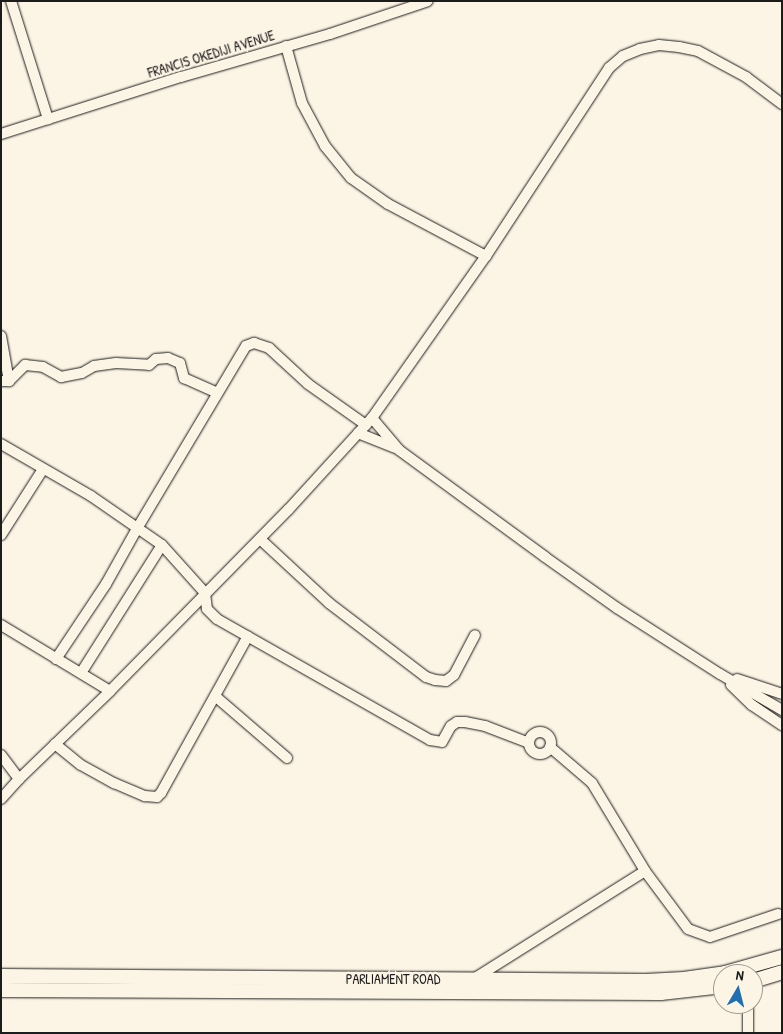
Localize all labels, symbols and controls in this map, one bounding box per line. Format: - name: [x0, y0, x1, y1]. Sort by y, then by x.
- street label: FRANCIS OKEDIJI AVENUE: [146, 27, 276, 81]
- north arrow: [713, 964, 763, 1014]
- text: N: [735, 965, 745, 985]
- street label: PARLIAMENT ROAD: [346, 971, 440, 987]

